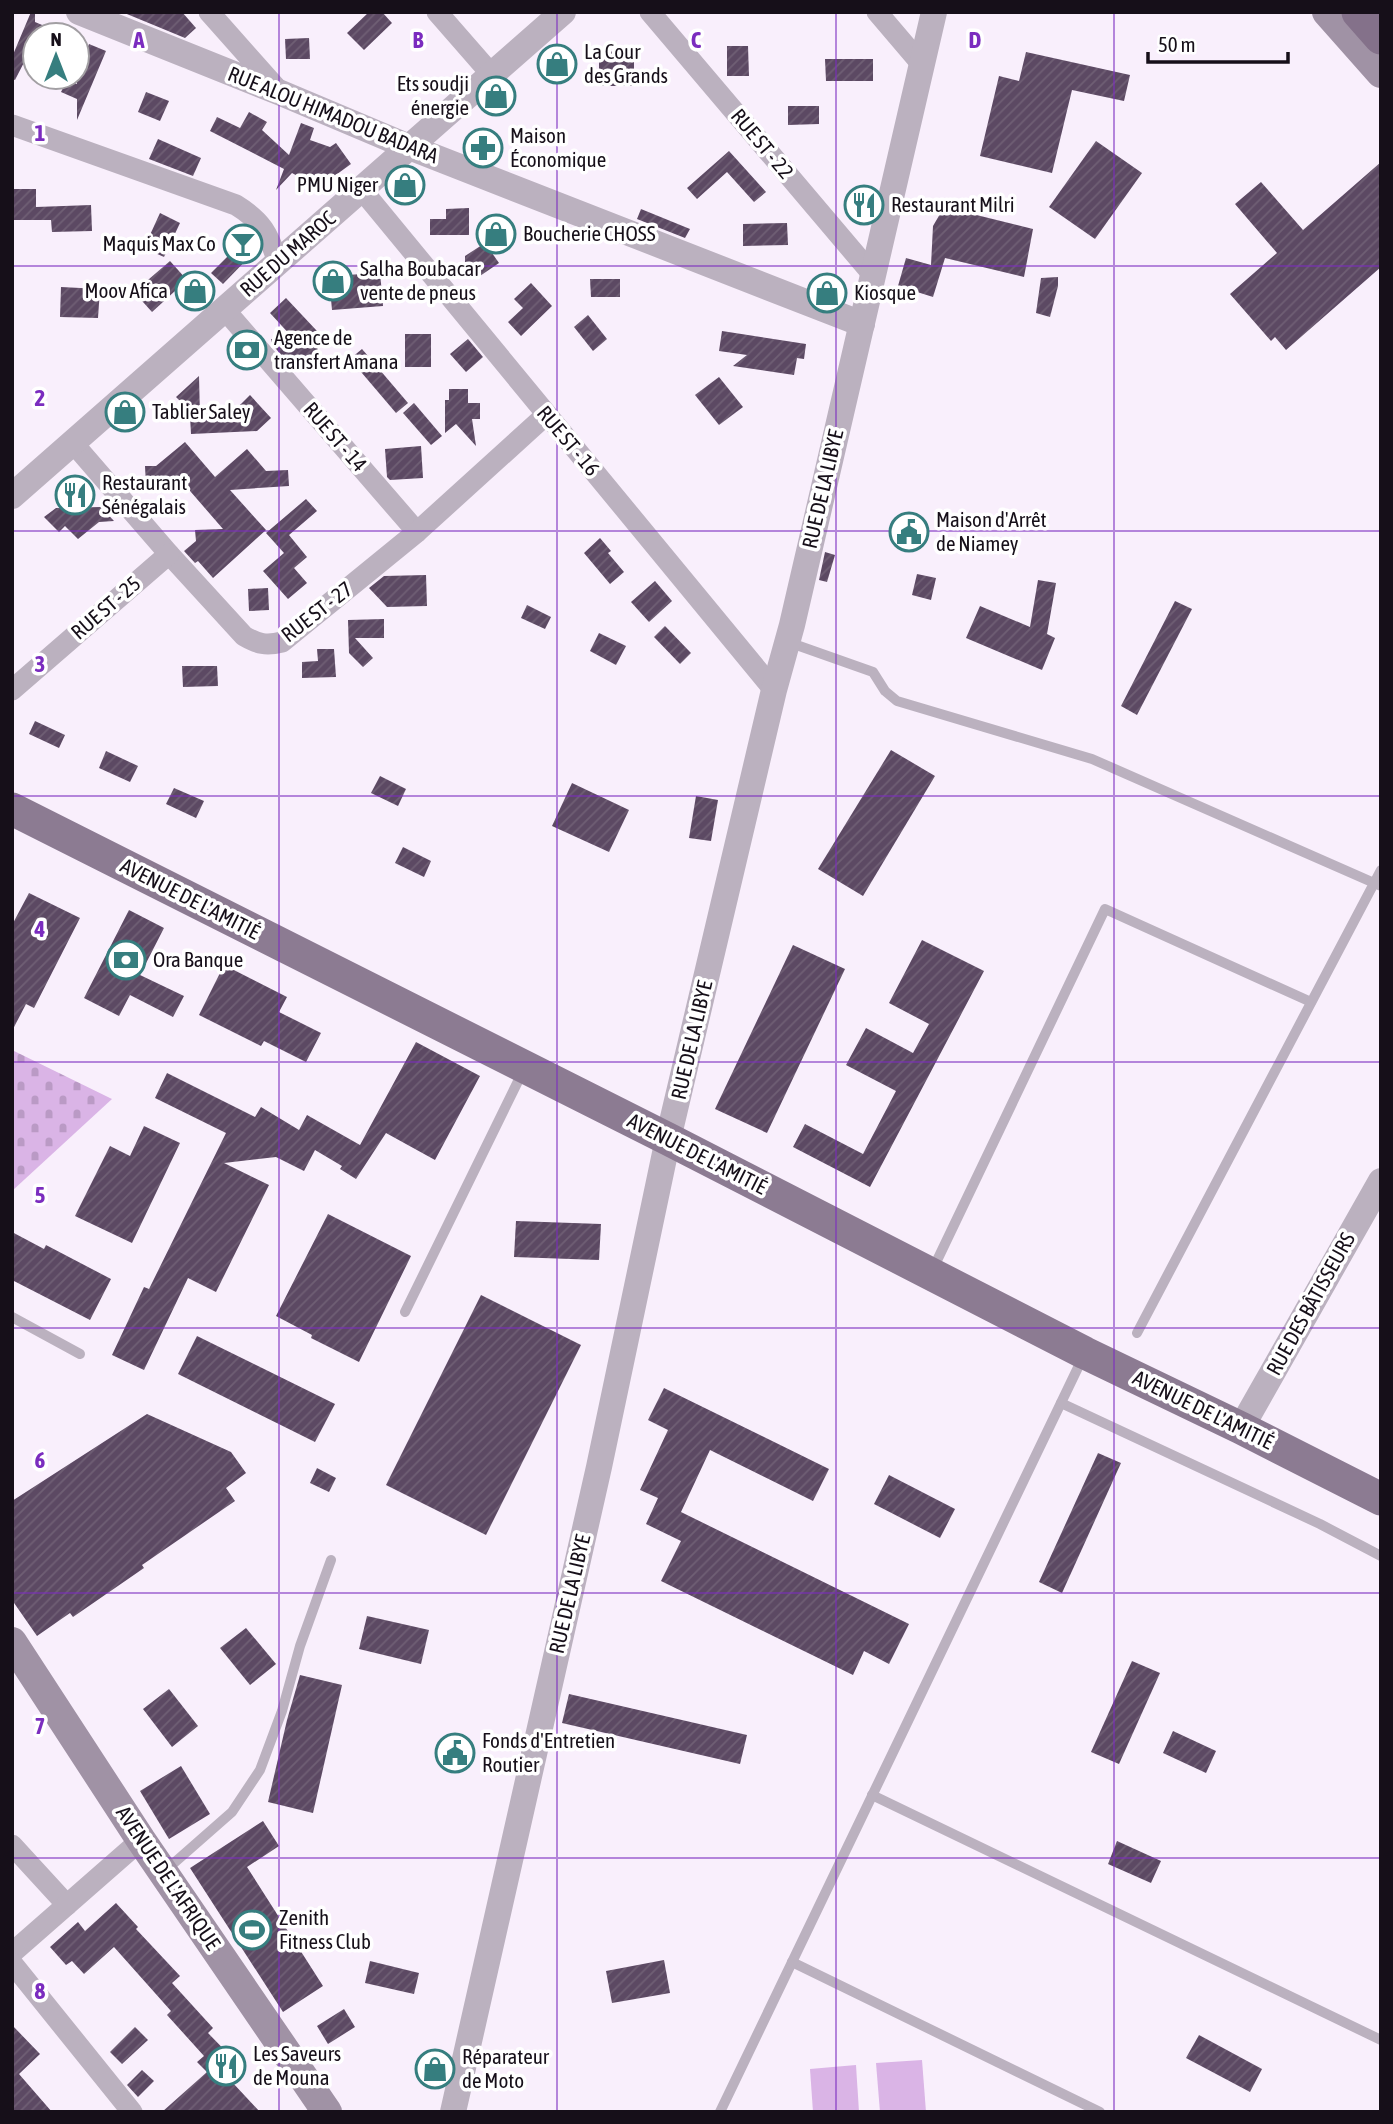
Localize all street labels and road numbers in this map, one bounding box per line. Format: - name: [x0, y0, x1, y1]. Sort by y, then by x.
- street label: RUE ALOU HIMADOU BADARA: [225, 61, 443, 168]
- street label: RUE ST - 22: [727, 104, 799, 183]
- street label: RUE DU MAROC: [235, 205, 340, 301]
- street label: RUE ST - 14: [299, 397, 372, 476]
- street label: RUE ST - 16: [533, 401, 605, 480]
- street label: RUE DE LA LIBYE: [797, 427, 847, 551]
- street label: RUE ST - 25: [66, 571, 145, 644]
- street label: RUE ST - 27: [276, 576, 357, 646]
- street label: AVENUE DE L'AMITIÉ: [117, 853, 264, 944]
- street label: RUE DE LA LIBYE: [666, 978, 716, 1102]
- street label: AVENUE DE L'AMITIÉ: [624, 1108, 771, 1199]
- street label: RUE DES BÂTISSEURS: [1261, 1228, 1359, 1379]
- street label: AVENUE DE L'AMITIÉ: [1129, 1365, 1278, 1453]
- street label: RUE DE LA LIBYE: [544, 1532, 594, 1656]
- street label: AVENUE DE L'AFRIQUE: [112, 1801, 226, 1954]

